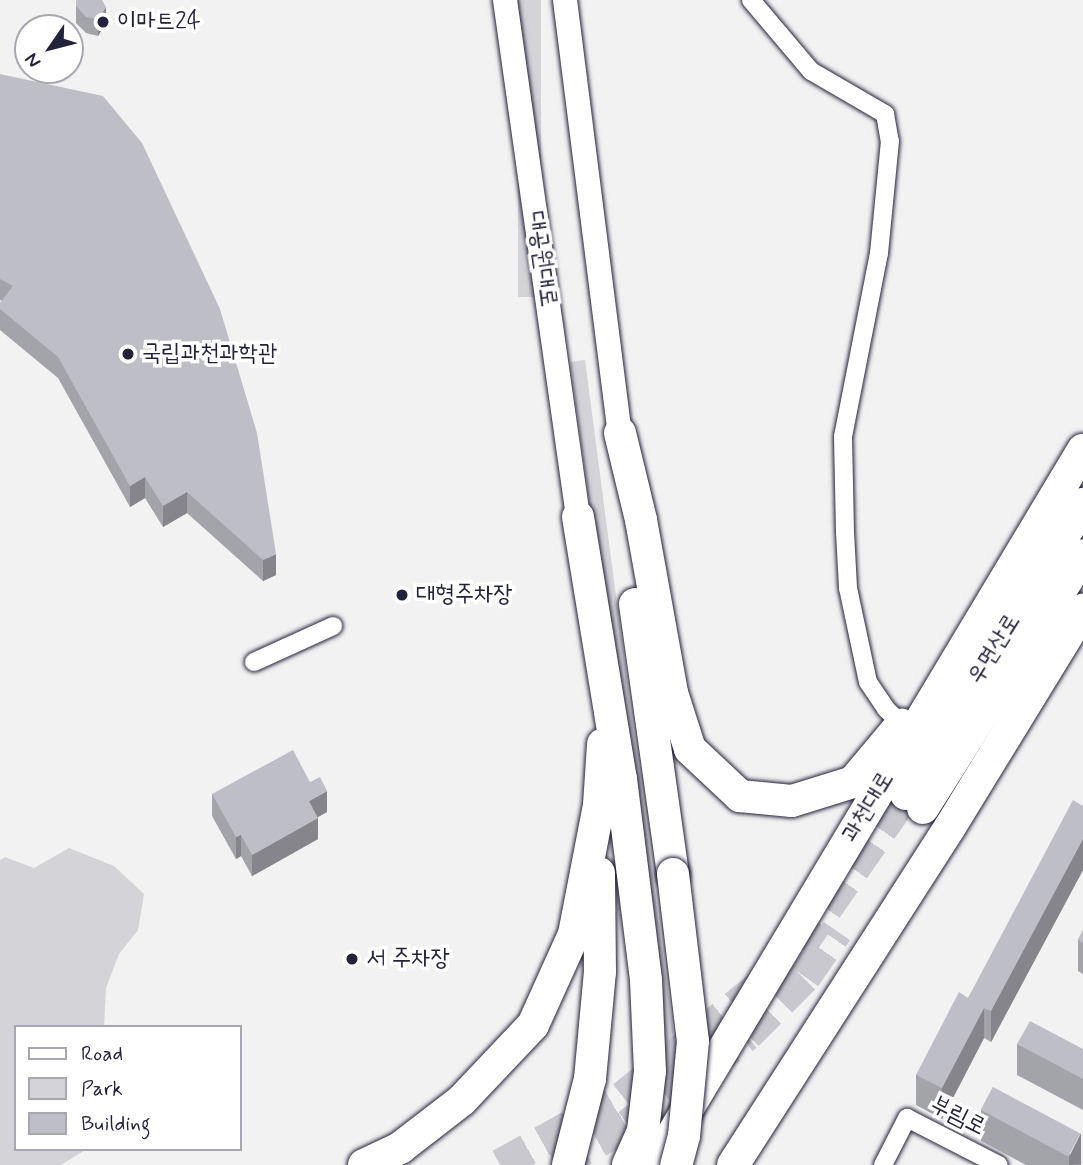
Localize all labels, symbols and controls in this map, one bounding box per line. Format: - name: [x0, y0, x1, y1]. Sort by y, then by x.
- place label: 이마트24: [117, 8, 201, 36]
- north arrow: [14, 14, 84, 84]
- marker: 이마트24: [95, 14, 111, 30]
- text: N: [19, 48, 47, 73]
- street label: 대공원대로: [521, 209, 563, 309]
- place label: 국립과천과학관: [142, 340, 277, 368]
- marker: 국립과천과학관: [120, 346, 136, 362]
- place label: 대형주차장: [416, 581, 513, 609]
- marker: 대형주차장: [394, 587, 410, 603]
- street label: 우면산로: [961, 609, 1027, 689]
- street label: 과천대로: [836, 766, 900, 848]
- place label: 서 주차장: [366, 945, 450, 973]
- marker: 서 주차장: [344, 951, 360, 967]
- legend: [14, 1025, 242, 1151]
- text: Road: [81, 1040, 123, 1068]
- text: Park: [81, 1075, 123, 1103]
- street label: 부림로: [926, 1090, 990, 1142]
- text: Building: [81, 1110, 151, 1138]

